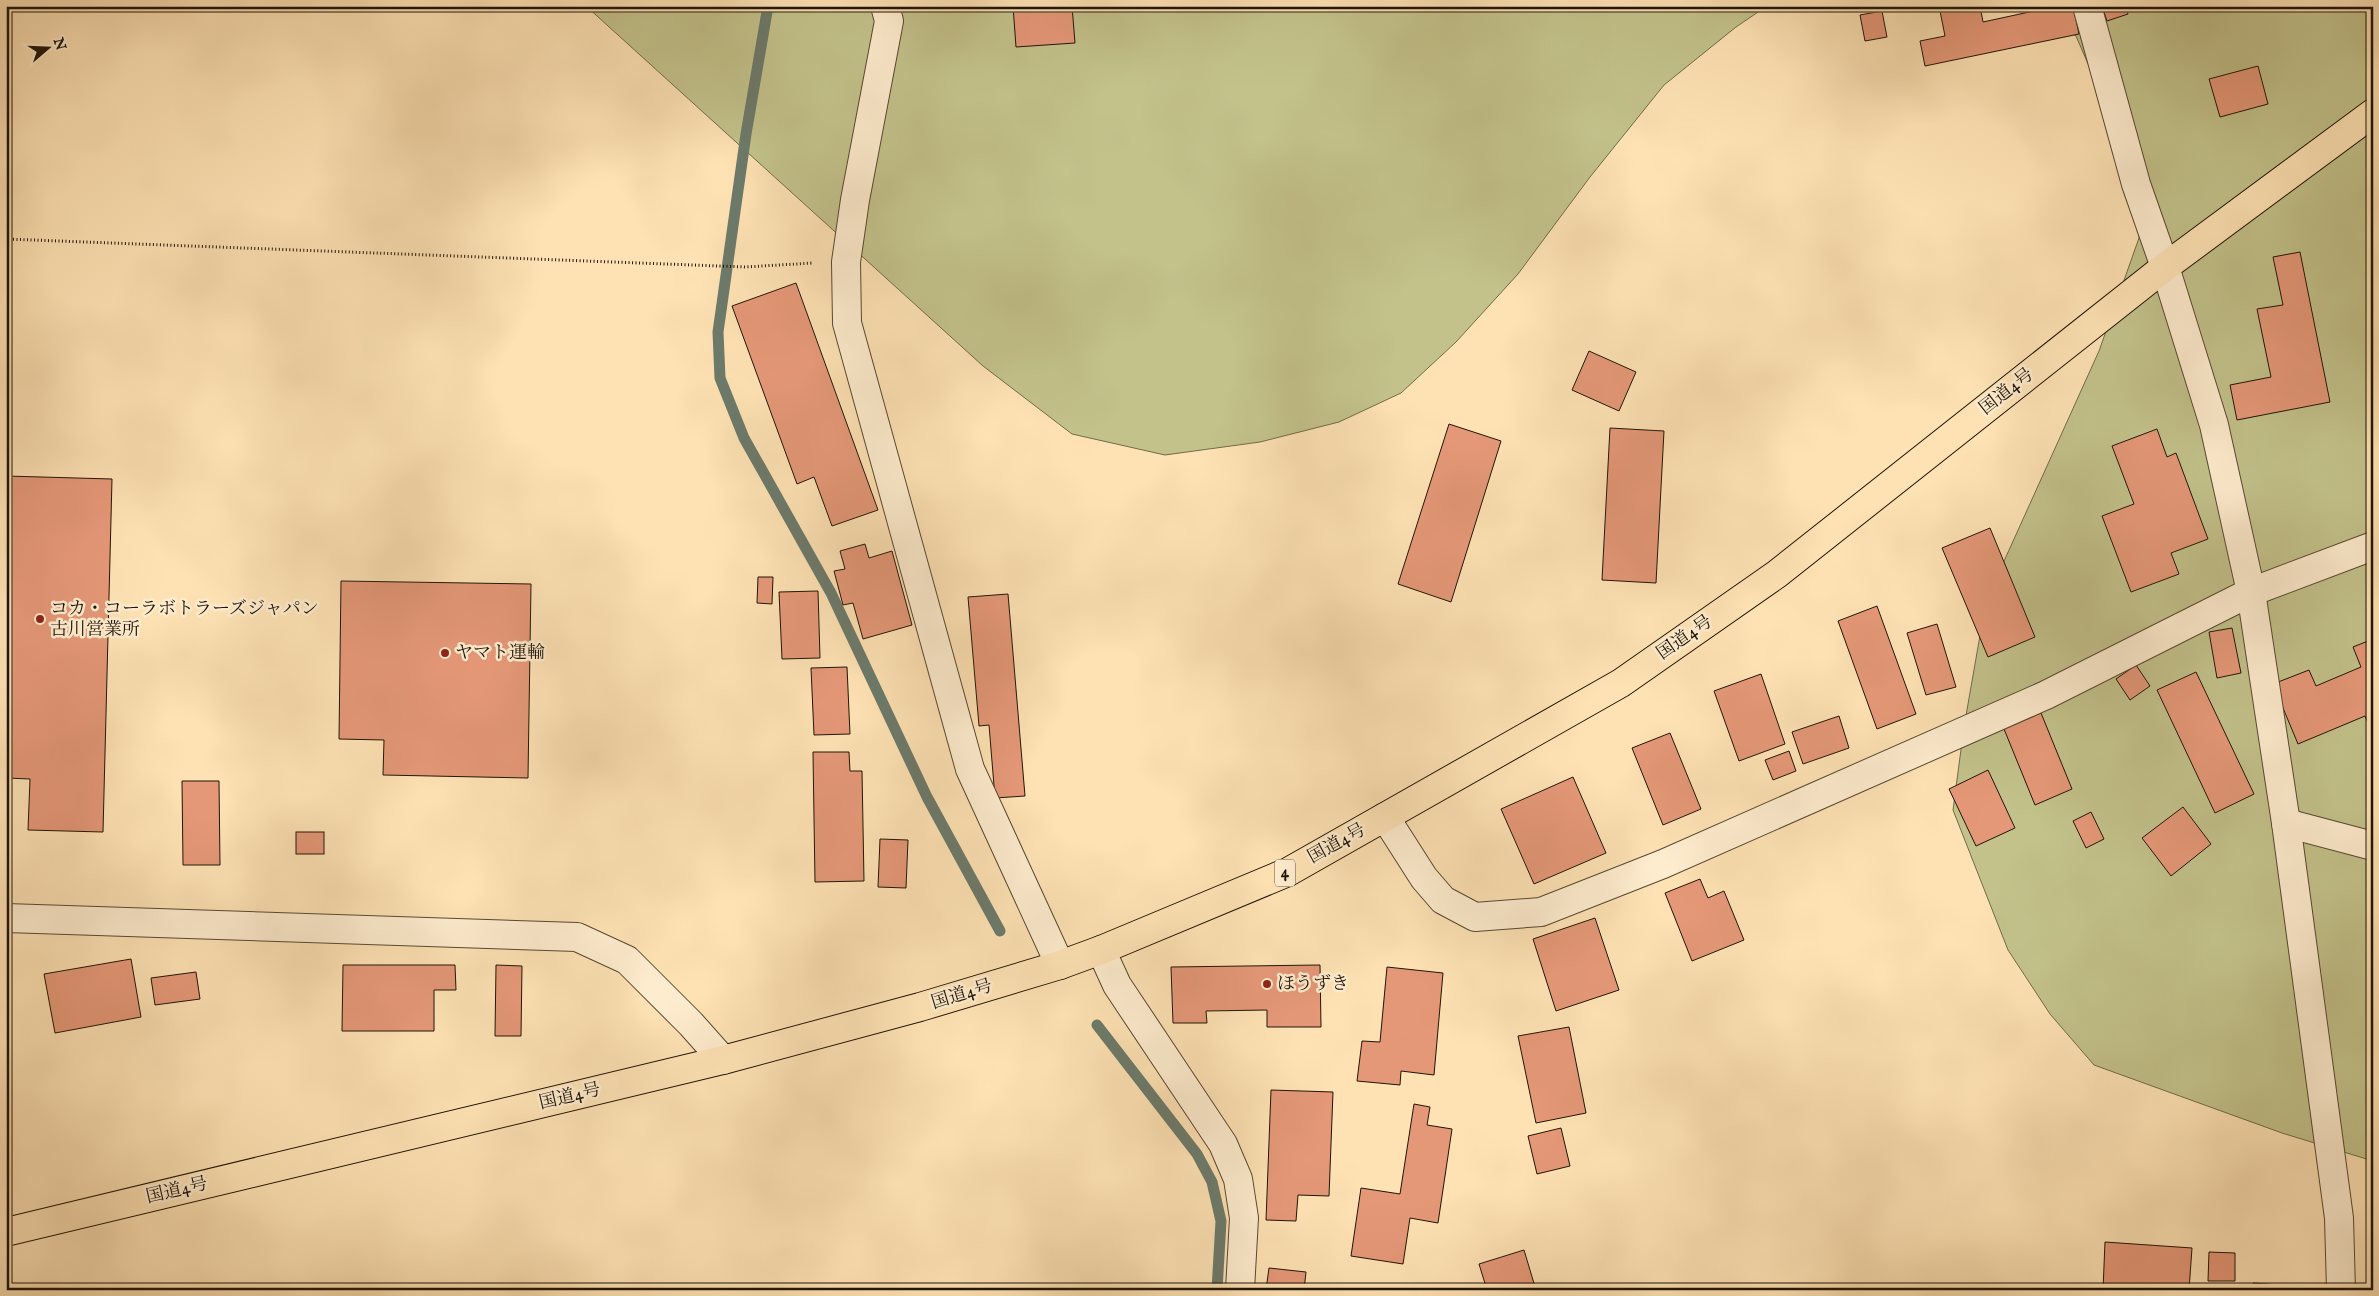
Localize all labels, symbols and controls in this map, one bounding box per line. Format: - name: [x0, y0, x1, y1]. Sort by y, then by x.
- north arrow: [22, 22, 72, 72]
- text: N: [49, 34, 70, 53]
- street label: 国道4号: [1975, 364, 2039, 420]
- place label: コカ・コーラボトラーズジャパン 古川営業所: [50, 598, 319, 642]
- street label: 国道4号: [1653, 611, 1717, 665]
- marker: コカ・コーラボトラーズジャパン 古川営業所: [34, 613, 46, 625]
- place label: ヤマト運輸: [455, 642, 545, 665]
- marker: ヤマト運輸: [439, 647, 451, 659]
- street label: 国道4号: [1304, 819, 1370, 869]
- road number: 4: [1275, 860, 1295, 886]
- place label: ほうずき: [1277, 973, 1349, 996]
- street label: 国道4号: [929, 975, 995, 1015]
- marker: ほうずき: [1261, 978, 1273, 990]
- street label: 国道4号: [537, 1079, 603, 1115]
- street label: 国道4号: [144, 1173, 210, 1209]

